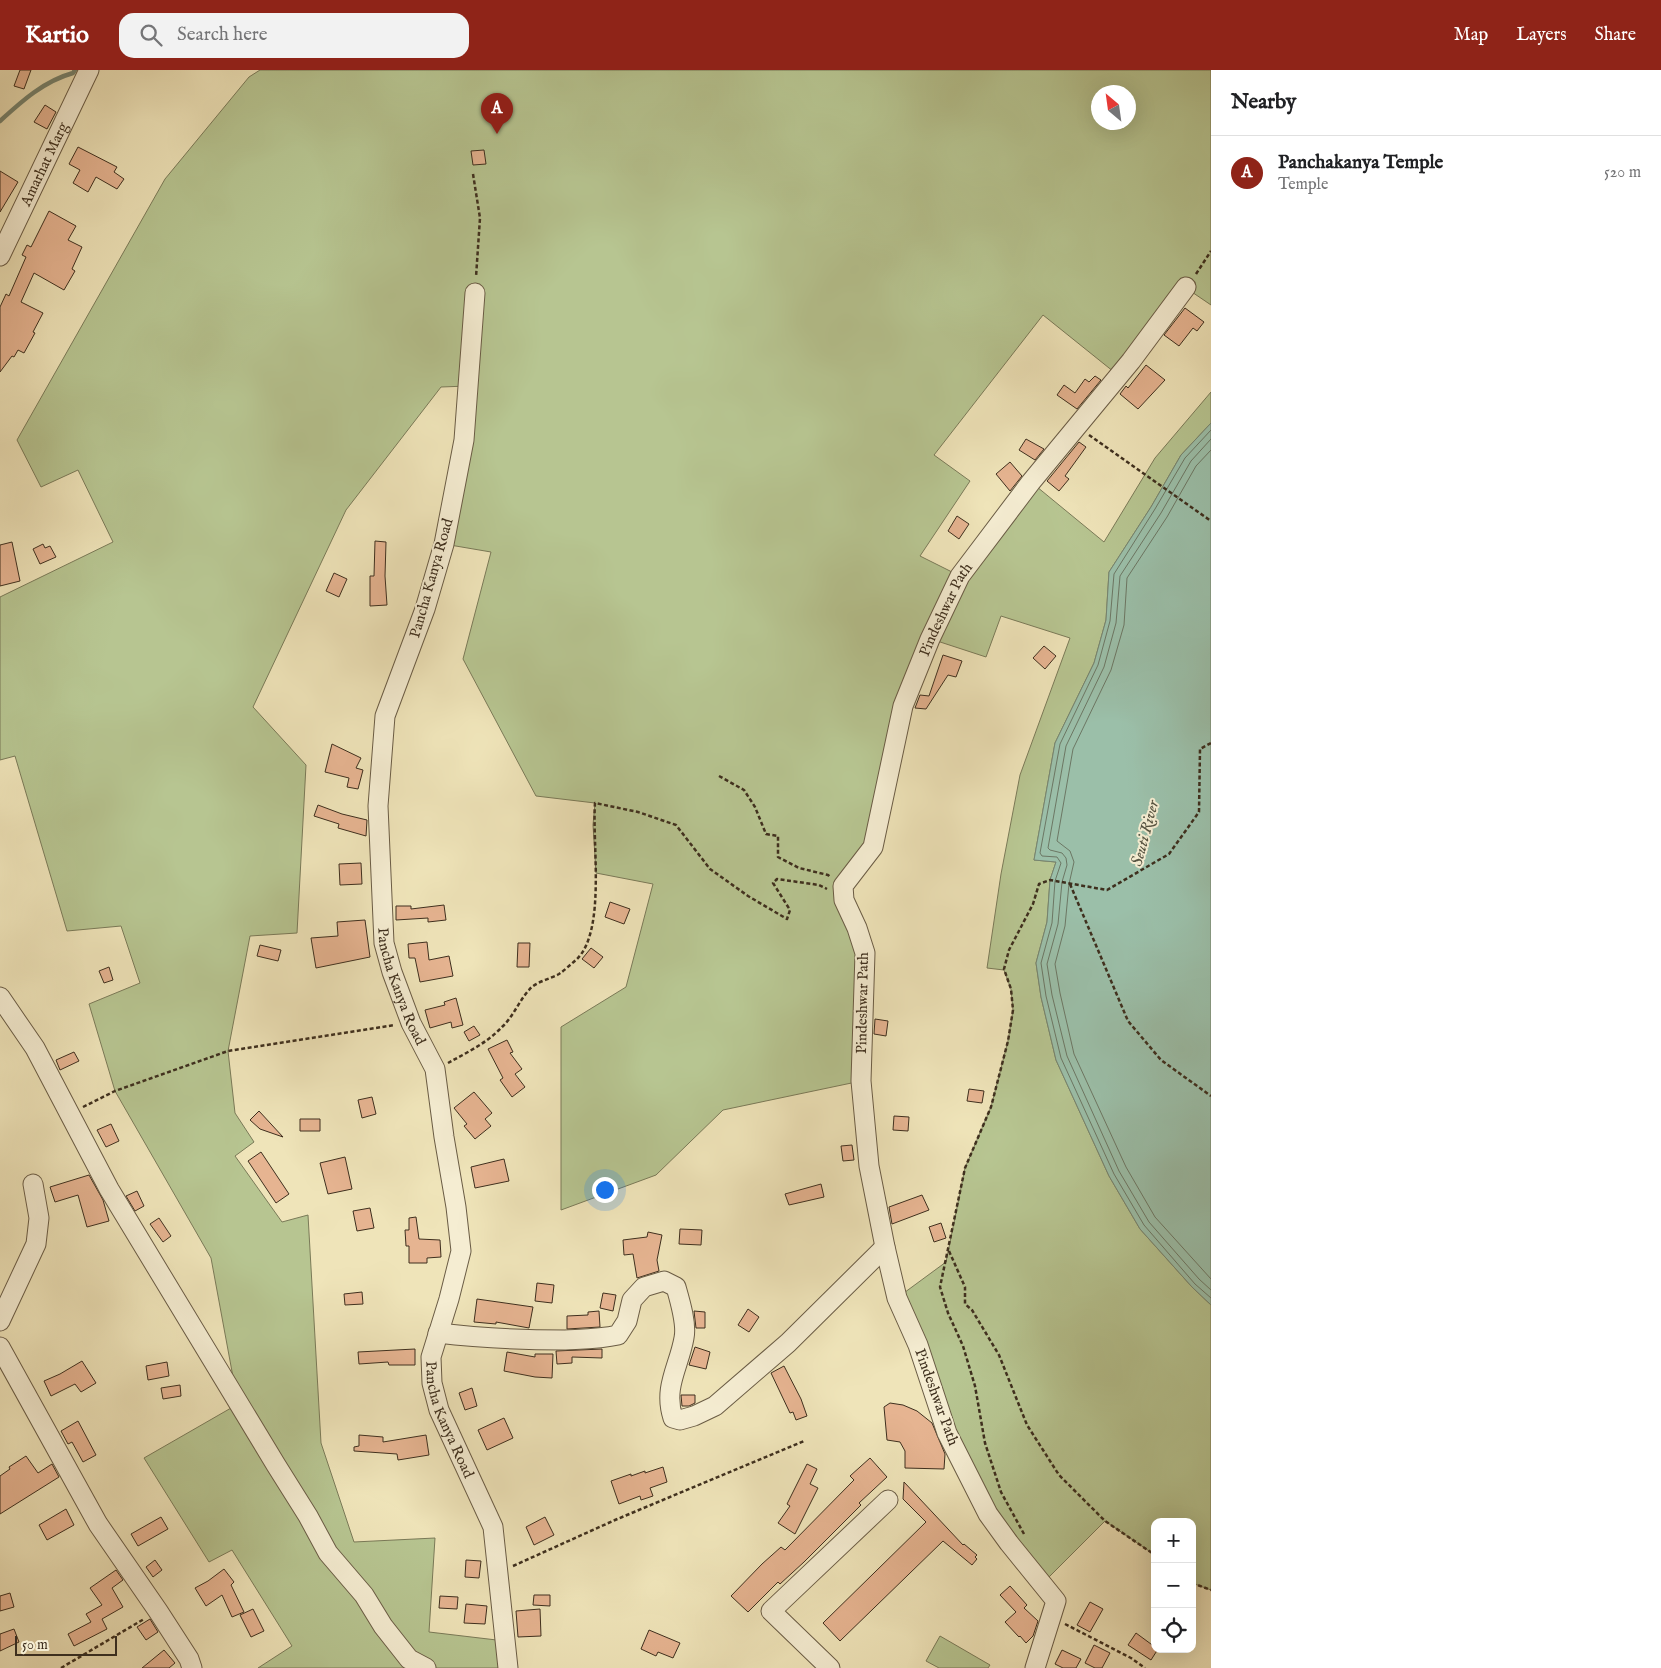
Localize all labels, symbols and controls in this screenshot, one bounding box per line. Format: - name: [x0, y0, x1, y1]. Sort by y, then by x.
- search box: [119, 13, 469, 58]
- text: Kartio: [25, 20, 89, 51]
- icon: search: [137, 21, 165, 49]
- text: Search here: [177, 23, 268, 47]
- text: Map: [1454, 24, 1488, 47]
- text: Layers: [1516, 24, 1567, 47]
- text: Share: [1595, 24, 1636, 47]
- north arrow: [1091, 85, 1136, 130]
- text: Nearby: [1231, 89, 1296, 116]
- pin: A: [481, 93, 513, 134]
- street label: Amarhat Marg: [16, 118, 73, 210]
- text: Panchakanya Temple: [1278, 151, 1443, 175]
- text: A: [1242, 163, 1252, 183]
- text: 520 m: [1604, 163, 1641, 183]
- text: Temple: [1278, 175, 1328, 195]
- street label: Pancha Kanya Road: [405, 515, 458, 640]
- street label: Pindeshwar Path: [915, 559, 977, 659]
- water label: Seuti River: [1128, 797, 1165, 869]
- street label: Pancha Kanya Road: [373, 927, 430, 1049]
- street label: Pindeshwar Path: [852, 952, 873, 1054]
- your location: [592, 1177, 618, 1203]
- street label: Pindeshwar Path: [910, 1346, 963, 1448]
- street label: Pancha Kanya Road: [421, 1361, 478, 1482]
- map controls: [1151, 1518, 1196, 1653]
- button: +: [1151, 1518, 1196, 1563]
- button: −: [1151, 1563, 1196, 1608]
- button: locate: [1151, 1608, 1196, 1653]
- scale bar: [15, 1633, 118, 1656]
- text: 50 m: [22, 1636, 48, 1654]

